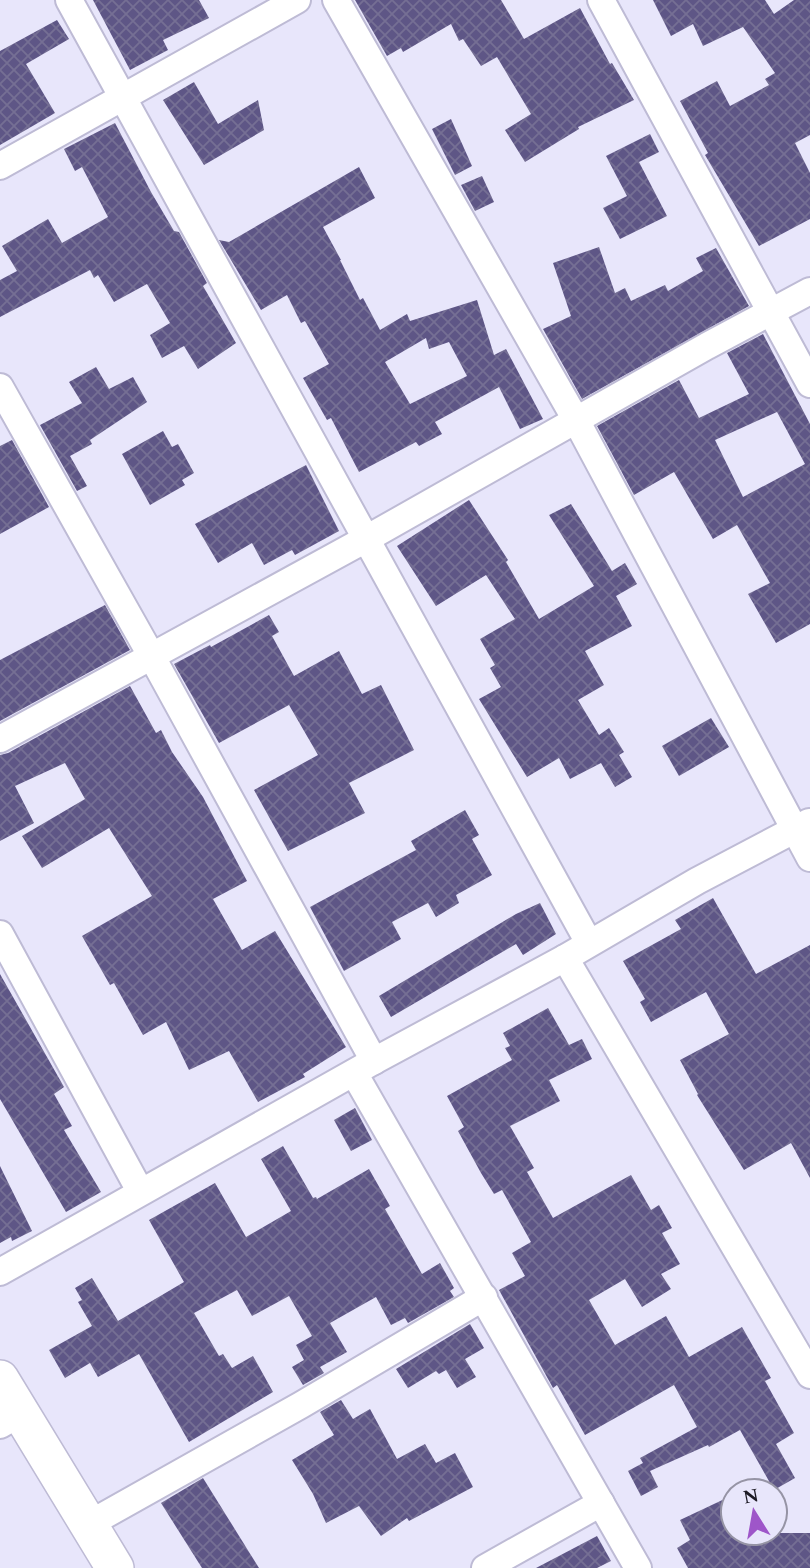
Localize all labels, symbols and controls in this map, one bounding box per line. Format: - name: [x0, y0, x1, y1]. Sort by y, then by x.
- north arrow: [719, 1477, 789, 1547]
- text: N: [741, 1481, 761, 1512]

